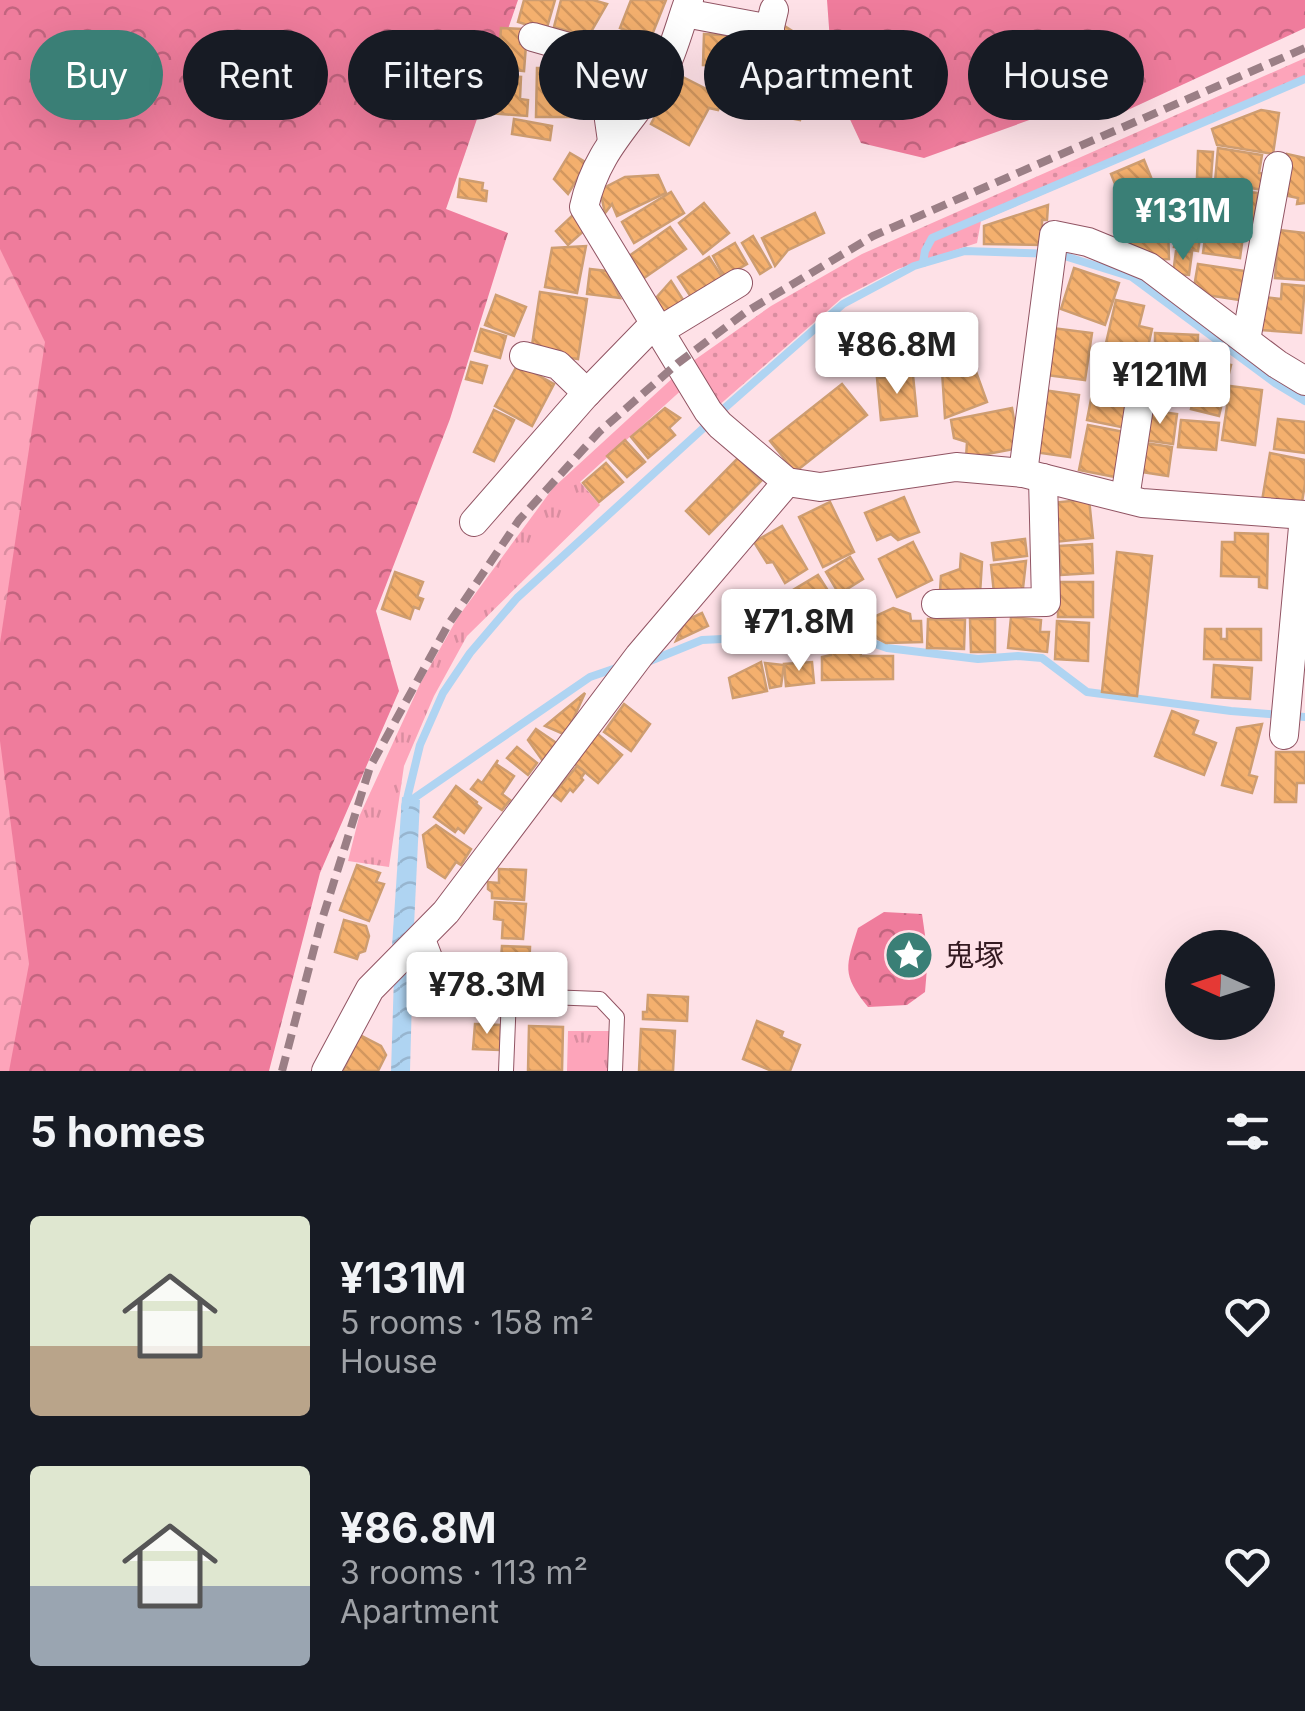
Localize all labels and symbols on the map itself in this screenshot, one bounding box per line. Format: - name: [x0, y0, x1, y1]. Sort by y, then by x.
- pin: ¥131M: [1113, 178, 1253, 263]
- pin: ¥86.8M: [816, 312, 978, 397]
- pin: ¥121M: [1090, 342, 1230, 427]
- pin: ¥71.8M: [718, 589, 880, 674]
- place icon: 鬼塚: [883, 929, 935, 981]
- north arrow: [1165, 930, 1275, 1040]
- place label: 鬼塚: [944, 937, 1004, 973]
- pin: ¥78.3M: [406, 952, 568, 1037]

